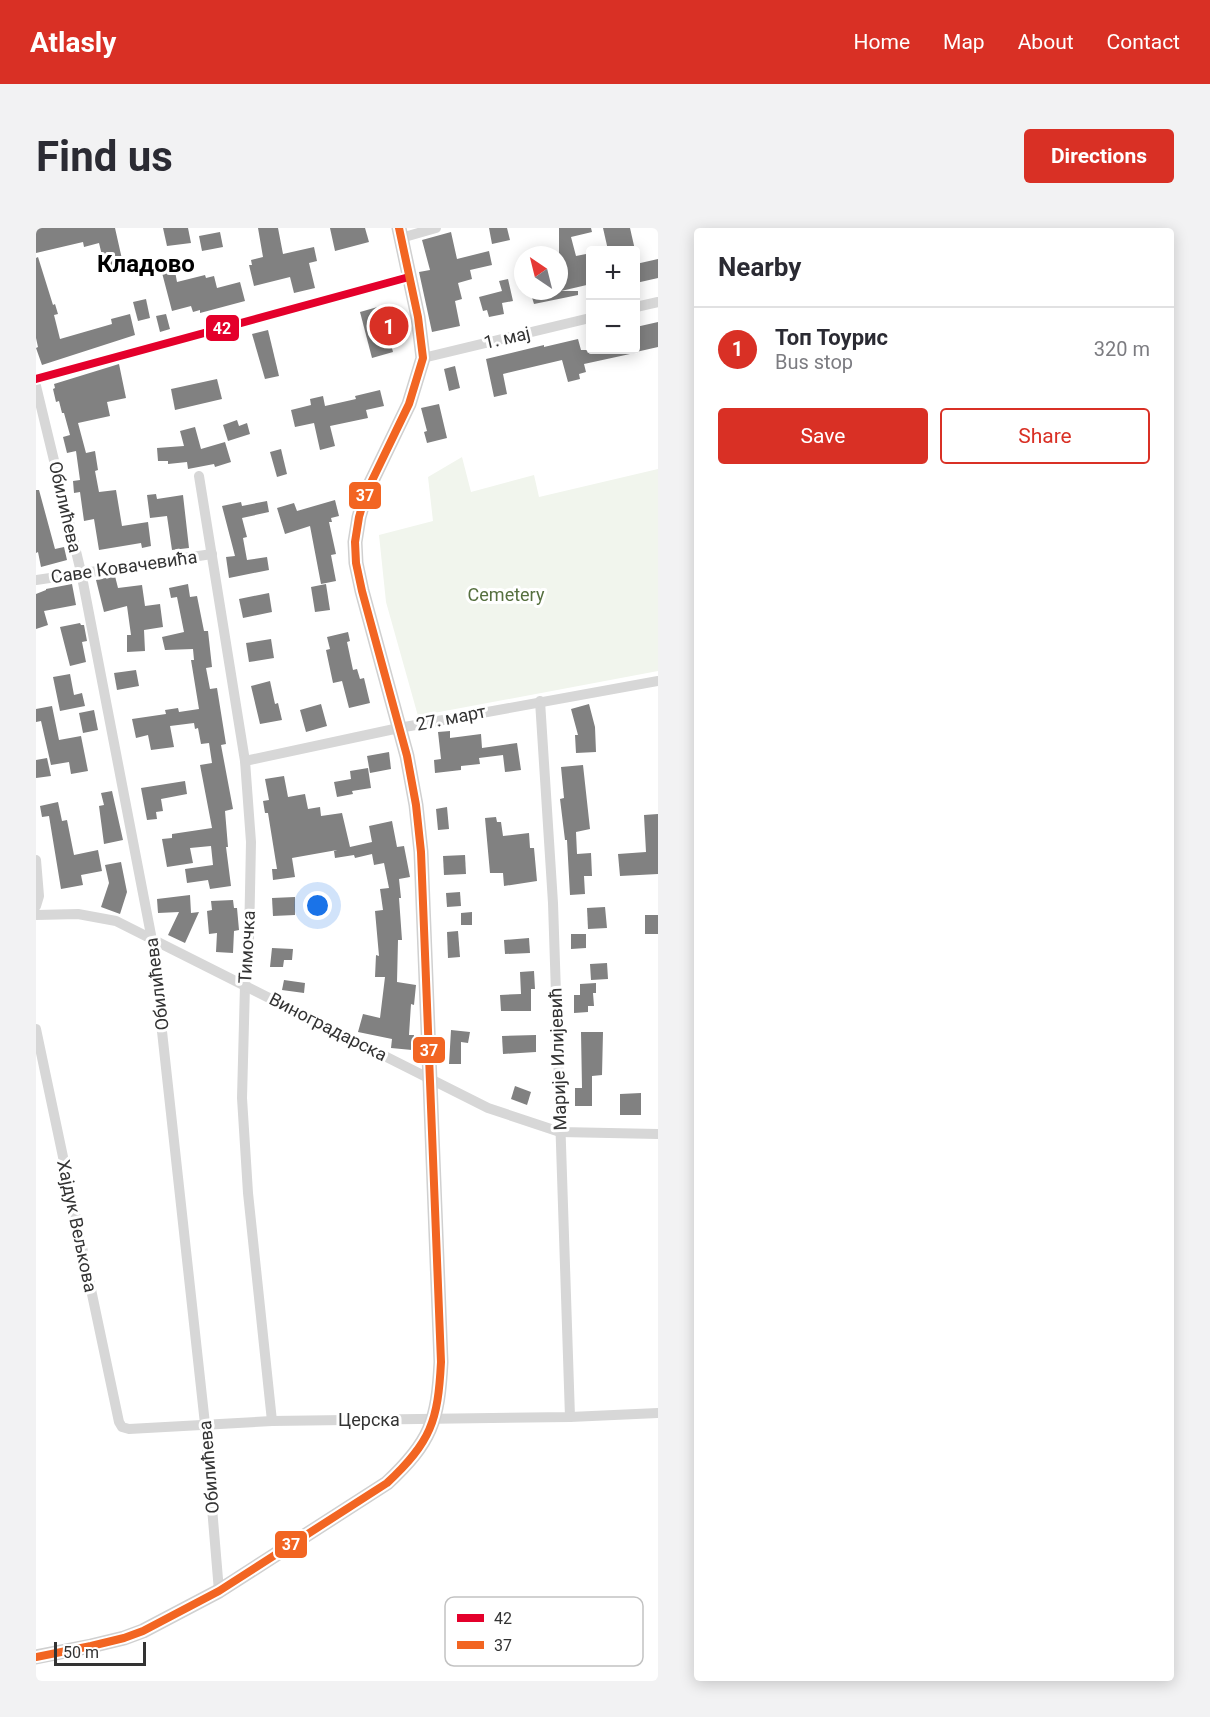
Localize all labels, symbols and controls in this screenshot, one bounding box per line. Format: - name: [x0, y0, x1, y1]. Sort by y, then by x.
- text: Atlasly: [30, 26, 116, 59]
- text: Home: [854, 30, 910, 54]
- text: Map: [943, 30, 985, 54]
- text: About: [1018, 30, 1074, 54]
- text: Contact: [1107, 30, 1180, 54]
- button: Directions: [1024, 129, 1174, 183]
- text: Find us: [36, 132, 173, 181]
- north arrow: [514, 246, 568, 300]
- map controls: [586, 246, 640, 354]
- button: +: [586, 246, 640, 300]
- district label: Кладово: [97, 250, 195, 278]
- text: Nearby: [718, 252, 801, 282]
- button: −: [586, 300, 640, 354]
- pin: 1: [370, 304, 408, 348]
- line badge: 42: [205, 314, 240, 342]
- text: 42: [213, 319, 231, 338]
- street label: 1. мај: [482, 322, 532, 353]
- text: Топ Тоурис: [775, 325, 888, 350]
- text: 1: [732, 337, 743, 361]
- text: 320 m: [1094, 337, 1150, 361]
- text: Bus stop: [775, 350, 853, 374]
- button: Save: [718, 408, 928, 464]
- button: Share: [940, 408, 1150, 464]
- street label: Обилићева: [45, 459, 86, 555]
- line badge: 37: [348, 481, 382, 510]
- text: 37: [356, 486, 374, 505]
- street label: Саве Ковачевића: [49, 546, 198, 587]
- park label: Cemetery: [468, 584, 545, 605]
- street label: 27. март: [414, 700, 488, 735]
- your location: [303, 891, 332, 920]
- street label: Тимочка: [234, 910, 259, 984]
- street label: Обилићева: [140, 937, 173, 1032]
- street label: Марије Илијевић: [545, 987, 570, 1131]
- street label: Виноградарска: [266, 988, 391, 1065]
- line badge: 37: [412, 1036, 446, 1064]
- text: 37: [420, 1041, 438, 1060]
- street label: Хајдук Вељкова: [53, 1158, 102, 1294]
- street label: Церска: [338, 1409, 400, 1430]
- street label: Обилићева: [194, 1420, 223, 1514]
- line badge: 37: [274, 1530, 308, 1559]
- text: 37: [282, 1535, 300, 1554]
- legend: [445, 1597, 643, 1666]
- text: 42: [494, 1609, 512, 1628]
- text: 37: [494, 1636, 512, 1655]
- scale bar: [54, 1639, 146, 1666]
- text: 50 m: [63, 1643, 99, 1662]

